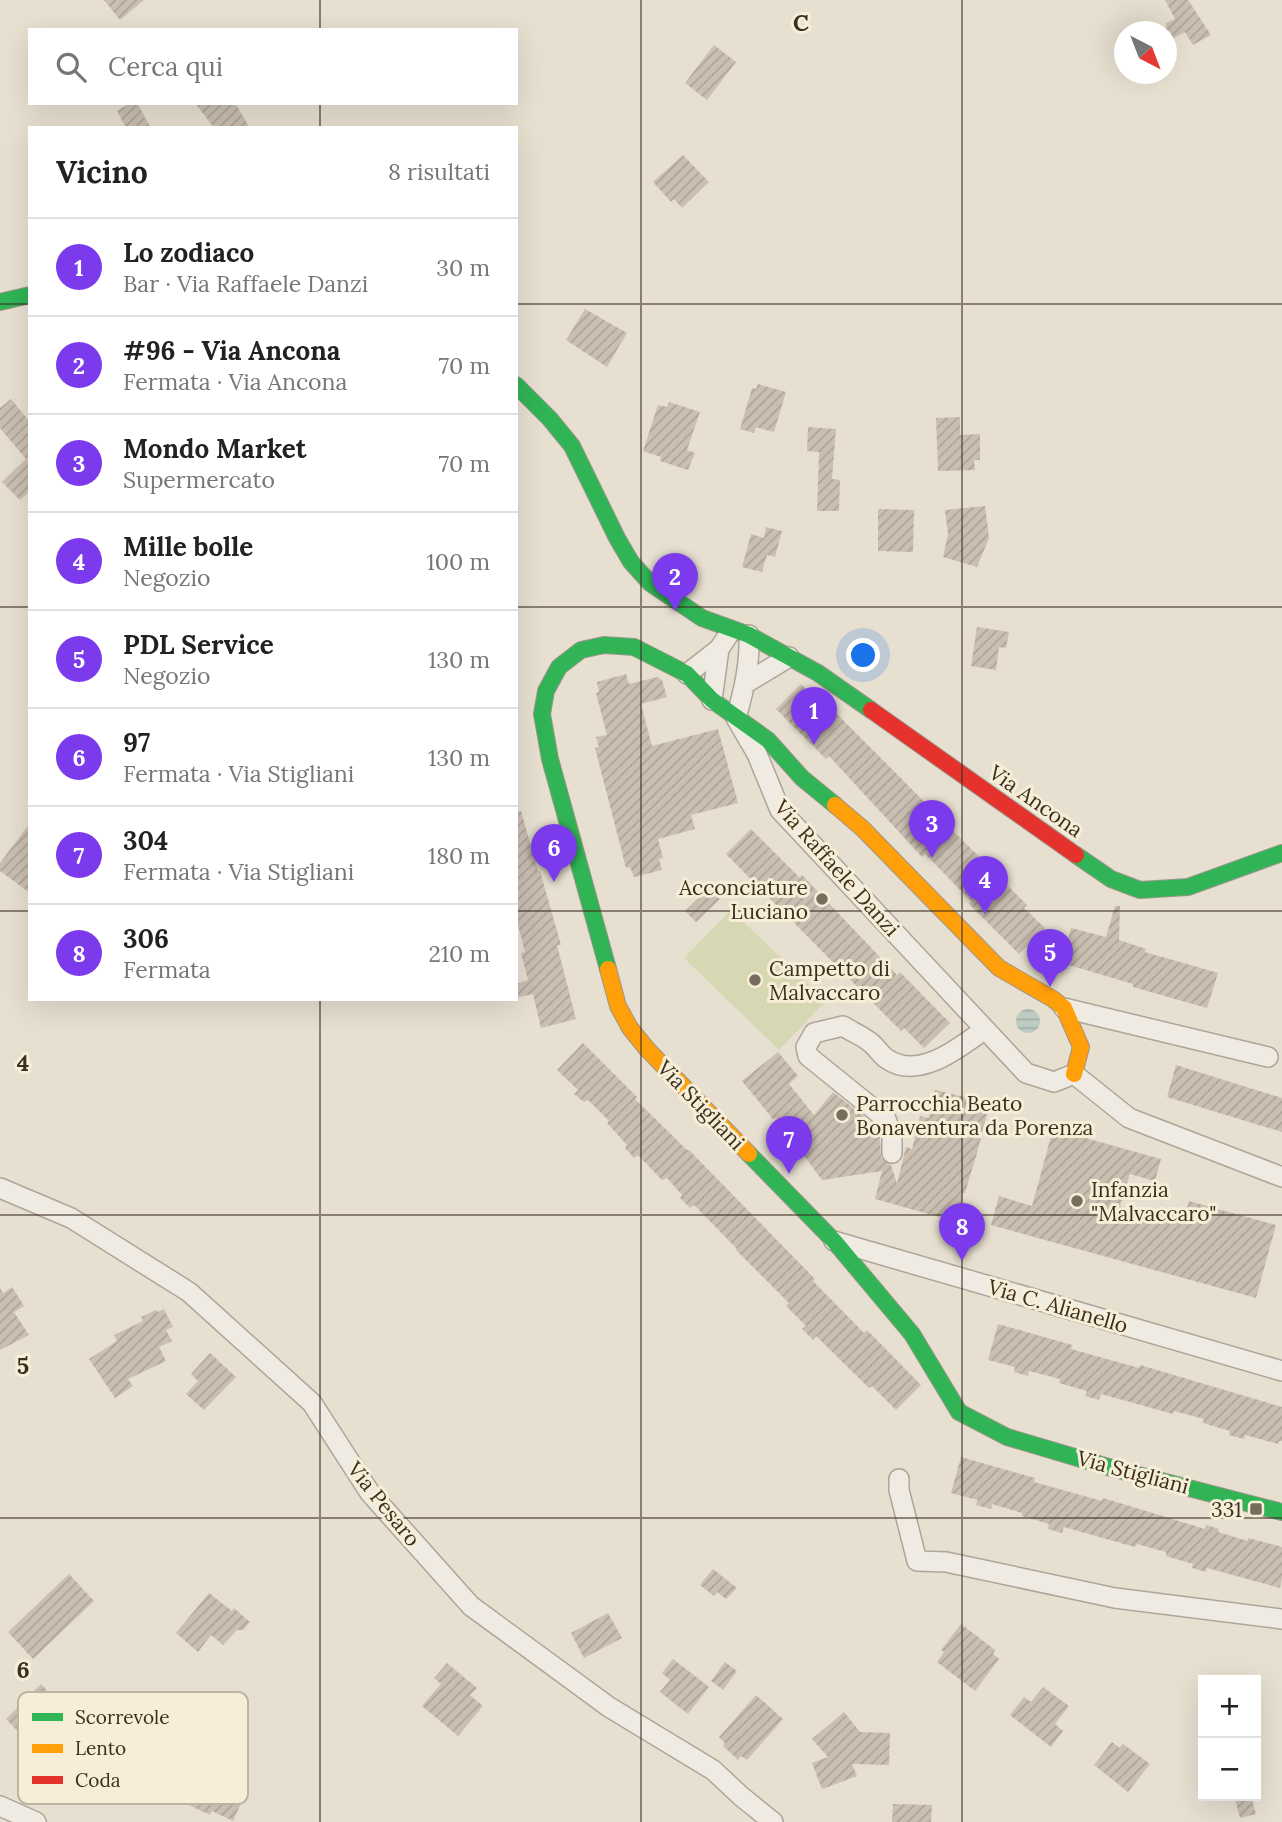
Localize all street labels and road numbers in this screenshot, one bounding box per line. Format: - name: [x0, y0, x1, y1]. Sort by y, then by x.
- street label: Via Ancona: [983, 758, 1088, 843]
- street label: Via Raffaele Danzi: [768, 793, 906, 942]
- street label: Via Stigliani: [651, 1054, 751, 1156]
- street label: Via C. Alianello: [984, 1273, 1131, 1339]
- street label: Via Stigliani: [1073, 1444, 1192, 1500]
- street label: Via Pesaro: [341, 1455, 426, 1552]

